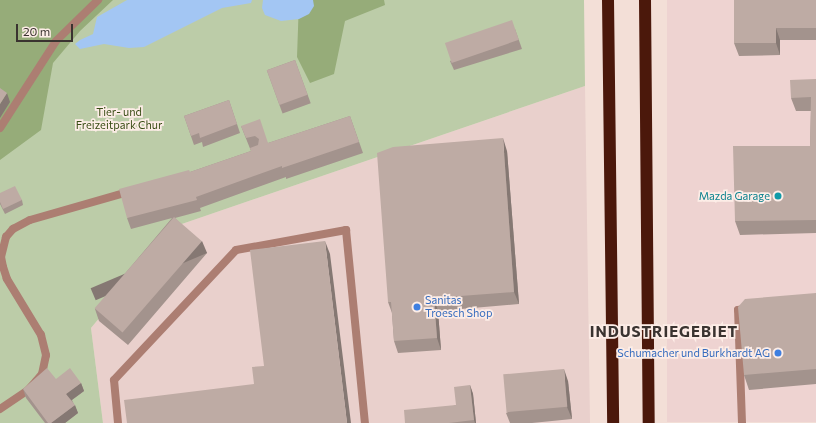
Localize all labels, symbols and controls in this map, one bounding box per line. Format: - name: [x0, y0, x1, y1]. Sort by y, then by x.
- scale bar: [18, 16, 75, 42]
- text: 20 m: [23, 24, 50, 38]
- park label: Tier- und Freizeitpark Chur: [76, 106, 162, 132]
- place label: Mazda Garage: [699, 189, 770, 203]
- marker: Mazda Garage: [773, 191, 783, 201]
- place label: Sanitas Troesch Shop: [425, 294, 492, 320]
- marker: Sanitas Troesch Shop: [412, 302, 422, 312]
- district label: INDUSTRIEGEBIET: [590, 323, 738, 341]
- place label: Schumacher und Burkhardt AG: [617, 346, 770, 360]
- marker: Schumacher und Burkhardt AG: [773, 348, 783, 358]

